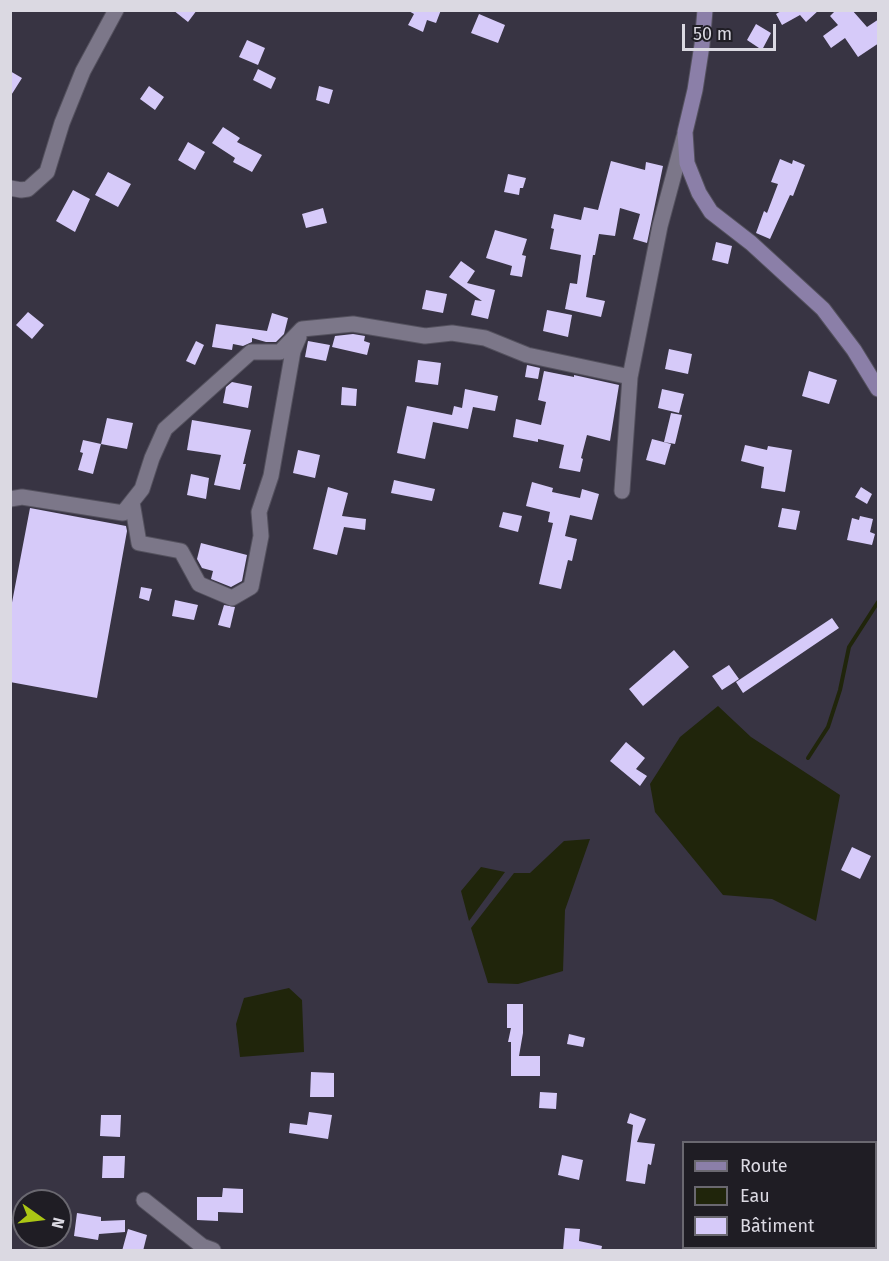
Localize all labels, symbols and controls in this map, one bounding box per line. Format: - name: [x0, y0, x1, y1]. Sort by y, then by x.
- scale bar: [685, 12, 780, 50]
- text: 50 m: [693, 23, 732, 45]
- legend: [682, 1141, 877, 1249]
- text: Route: [740, 1155, 788, 1177]
- text: Eau: [740, 1185, 770, 1207]
- north arrow: [12, 1189, 72, 1249]
- text: Bâtiment: [740, 1215, 815, 1237]
- text: N: [48, 1216, 69, 1230]

